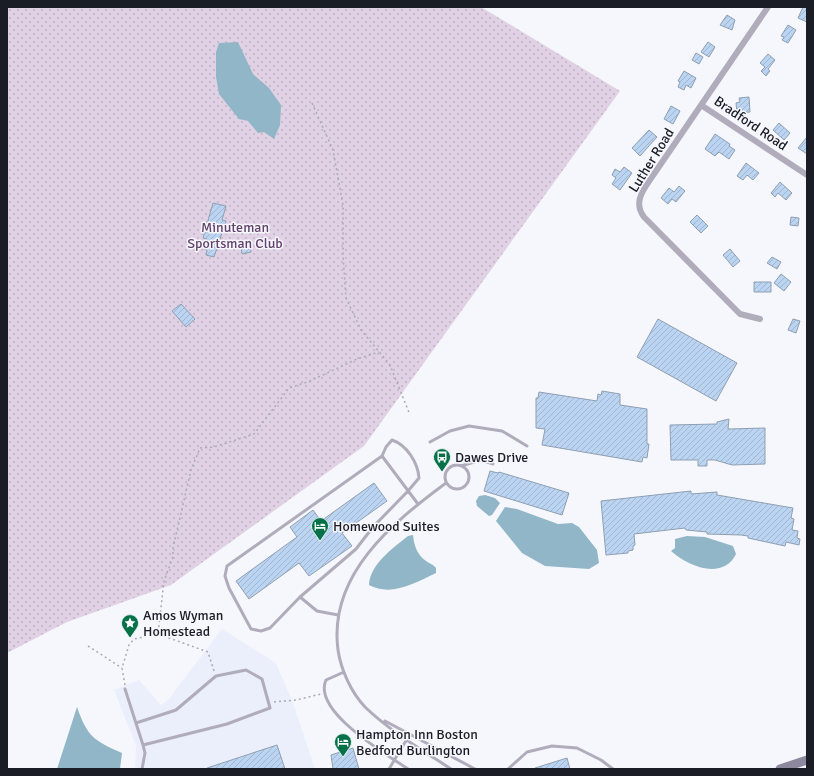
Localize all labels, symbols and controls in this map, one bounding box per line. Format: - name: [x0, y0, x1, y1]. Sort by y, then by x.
- street label: Bradford Road: [711, 93, 791, 154]
- street label: Luther Road: [625, 125, 678, 195]
- park label: Minuteman Sportsman Club: [187, 219, 283, 252]
- bus stop icon: Dawes Drive: [432, 447, 452, 472]
- place label: Dawes Drive: [455, 449, 528, 466]
- hotel icon: Homewood Suites: [310, 516, 330, 541]
- place label: Homewood Suites: [333, 518, 440, 535]
- place label: Amos Wyman Homestead: [143, 607, 224, 640]
- place icon: Amos Wyman Homestead: [120, 613, 140, 638]
- place label: Hampton Inn Boston Bedford Burlington: [356, 726, 478, 759]
- hotel icon: Hampton Inn Boston Bedford Burlington: [333, 732, 353, 757]

